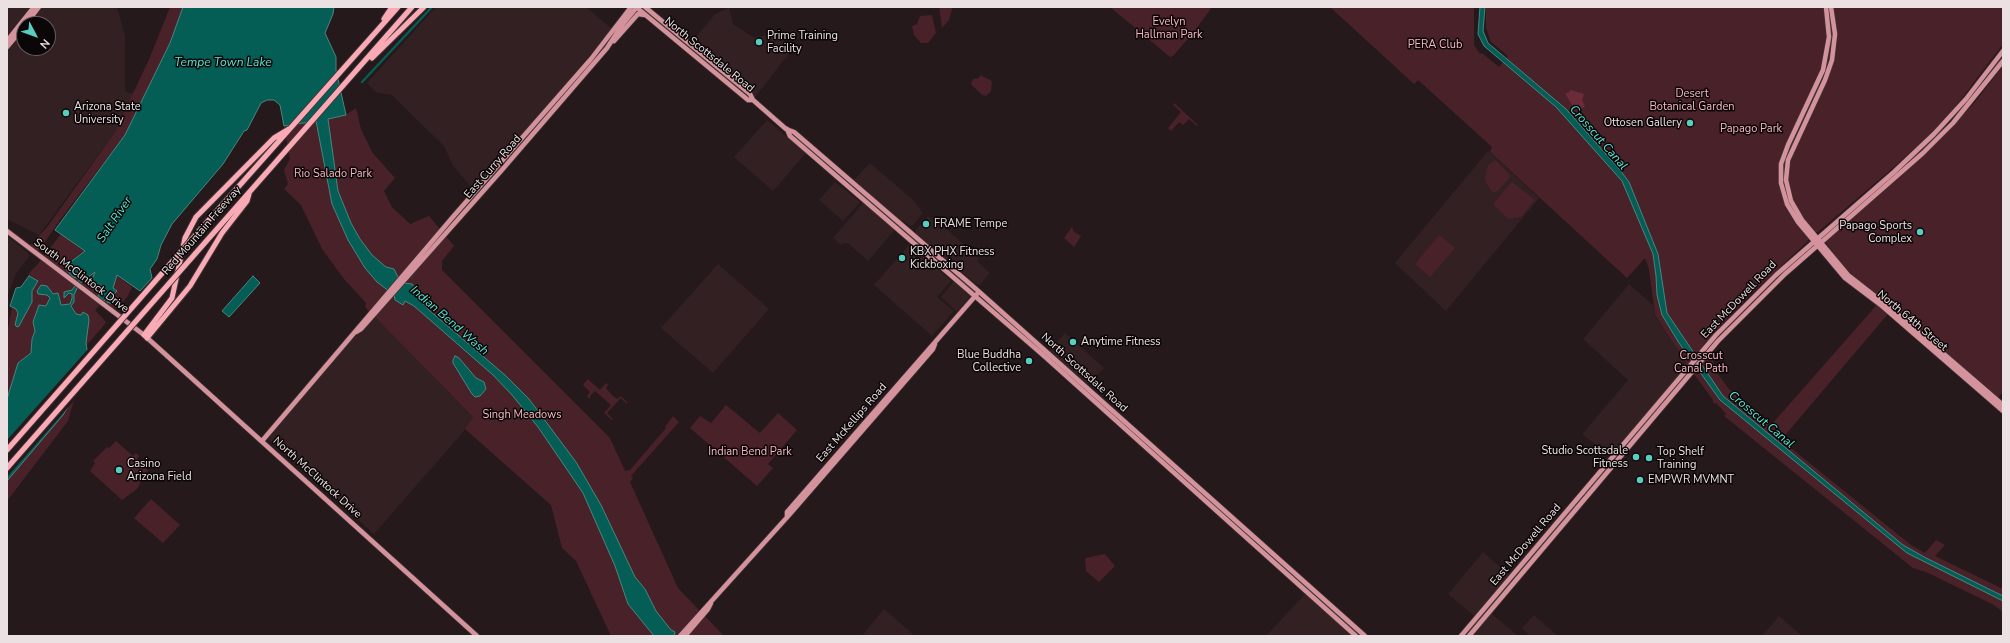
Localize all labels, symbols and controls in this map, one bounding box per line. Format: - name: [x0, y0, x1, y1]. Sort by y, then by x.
- street label: North Scottsdale Road: [661, 15, 757, 95]
- park label: Evelyn Hallman Park: [1135, 15, 1203, 41]
- north arrow: [16, 16, 56, 56]
- place label: Prime Training Facility: [767, 29, 838, 55]
- text: N: [36, 36, 53, 52]
- marker: Prime Training Facility: [754, 37, 764, 47]
- park label: PERA Club: [1408, 38, 1462, 52]
- water label: Tempe Town Lake: [174, 56, 272, 70]
- park label: Desert Botanical Garden: [1649, 87, 1735, 113]
- place label: Arizona State University: [74, 100, 141, 126]
- water label: Crosscut Canal: [1566, 103, 1630, 173]
- marker: Arizona State University: [61, 108, 71, 118]
- place label: Ottosen Gallery: [1604, 116, 1682, 130]
- marker: Ottosen Gallery: [1685, 118, 1695, 128]
- park label: Papago Park: [1720, 122, 1782, 136]
- street label: East Curry Road: [462, 133, 524, 201]
- park label: Rio Salado Park: [294, 167, 372, 181]
- street label: Red Mountain Freeway: [160, 184, 244, 278]
- water label: Salt River: [94, 194, 136, 246]
- place label: FRAME Tempe: [934, 217, 1007, 231]
- marker: FRAME Tempe: [921, 219, 931, 229]
- place label: Papago Sports Complex: [1839, 219, 1912, 245]
- marker: Papago Sports Complex: [1915, 227, 1925, 237]
- street label: South McClintock Drive: [31, 236, 131, 316]
- place label: KBX PHX Fitness Kickboxing: [910, 245, 995, 271]
- marker: KBX PHX Fitness Kickboxing: [897, 253, 907, 263]
- street label: East McDowell Road: [1699, 258, 1779, 342]
- water label: Indian Bend Wash: [407, 283, 491, 359]
- street label: North 64th Street: [1874, 288, 1950, 354]
- street label: North Scottsdale Road: [1038, 331, 1130, 415]
- place label: Anytime Fitness: [1081, 335, 1161, 349]
- marker: Anytime Fitness: [1068, 337, 1078, 347]
- place label: Blue Buddha Collective: [957, 348, 1021, 374]
- park label: Crosscut Canal Path: [1674, 349, 1728, 375]
- marker: Blue Buddha Collective: [1024, 356, 1034, 366]
- street label: East McKellips Road: [814, 381, 890, 465]
- water label: Crosscut Canal: [1725, 388, 1797, 452]
- park label: Singh Meadows: [482, 408, 562, 422]
- street label: North McClintock Drive: [270, 435, 364, 521]
- place label: Studio Scottsdale Fitness: [1541, 444, 1628, 470]
- park label: Indian Bend Park: [708, 445, 792, 459]
- place label: Top Shelf Training: [1657, 445, 1704, 471]
- marker: Studio Scottsdale Fitness: [1631, 452, 1641, 462]
- marker: Top Shelf Training: [1644, 453, 1654, 463]
- place label: Casino Arizona Field: [127, 457, 192, 483]
- marker: Casino Arizona Field: [114, 465, 124, 475]
- place label: EMPWR MVMNT: [1648, 473, 1734, 487]
- marker: EMPWR MVMNT: [1635, 475, 1645, 485]
- street label: East McDowell Road: [1488, 501, 1564, 589]

